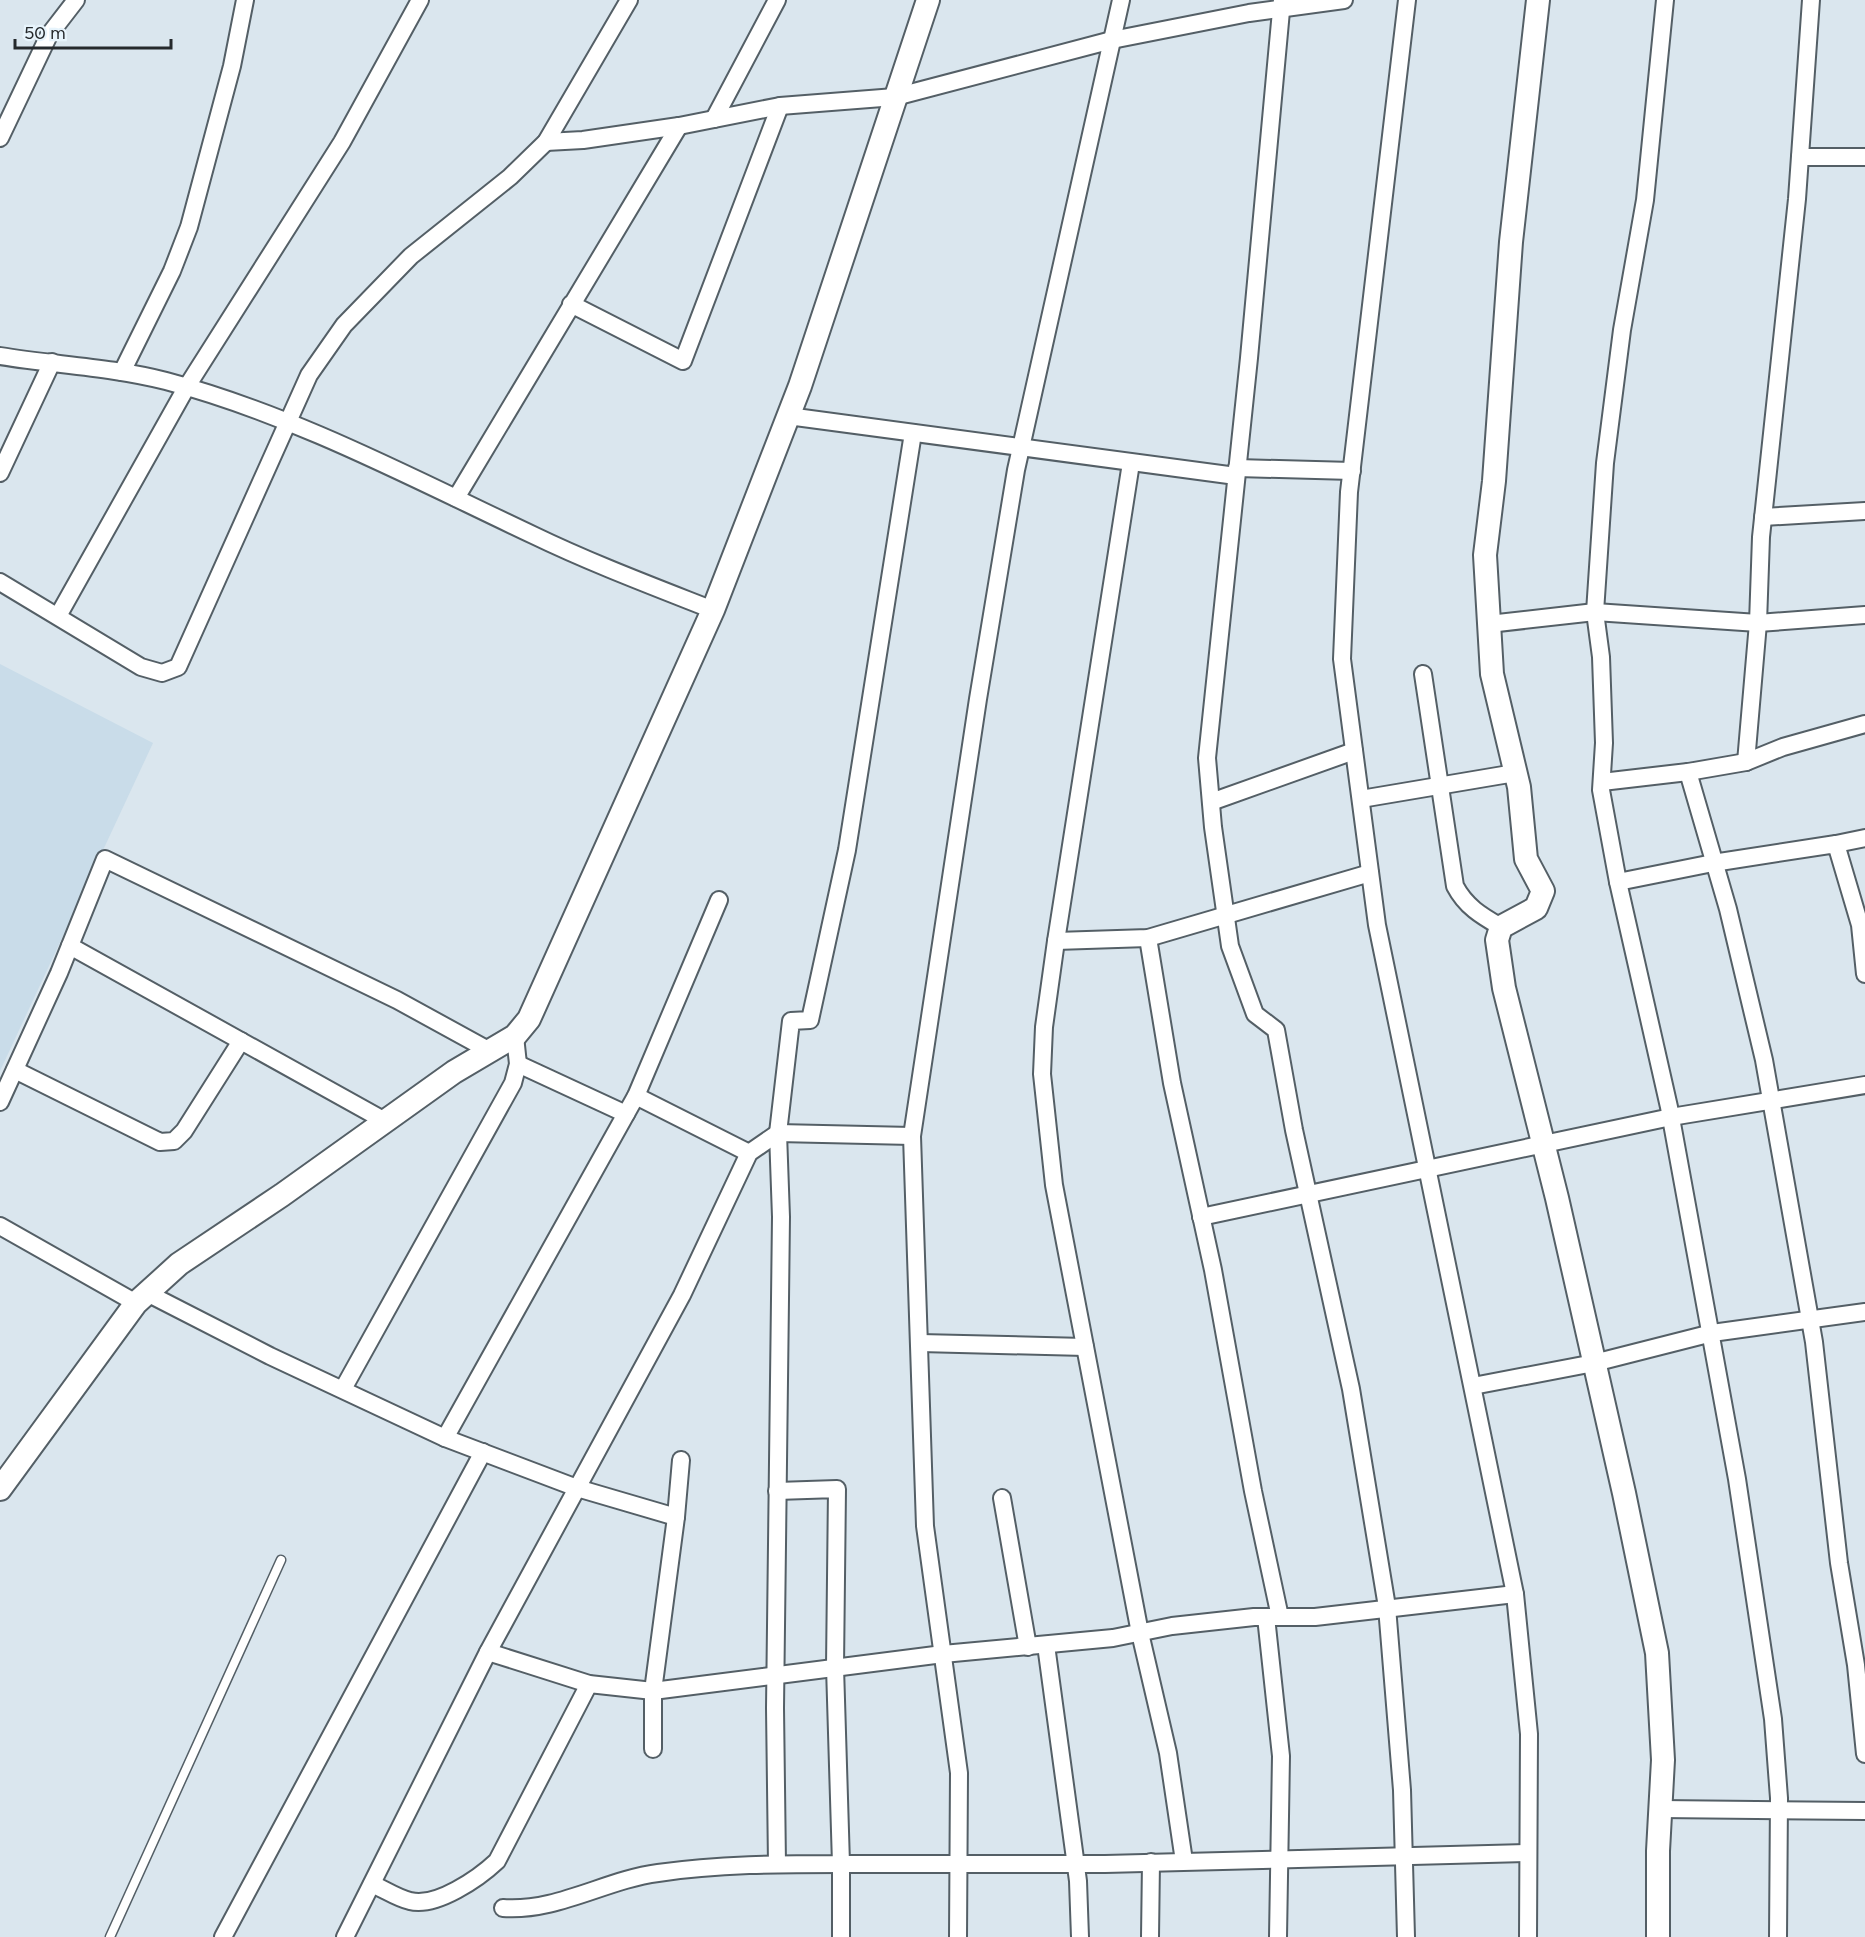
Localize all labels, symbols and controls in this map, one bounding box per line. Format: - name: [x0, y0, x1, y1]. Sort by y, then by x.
- scale bar: [15, 12, 171, 50]
- text: 50 m: [24, 22, 66, 44]

